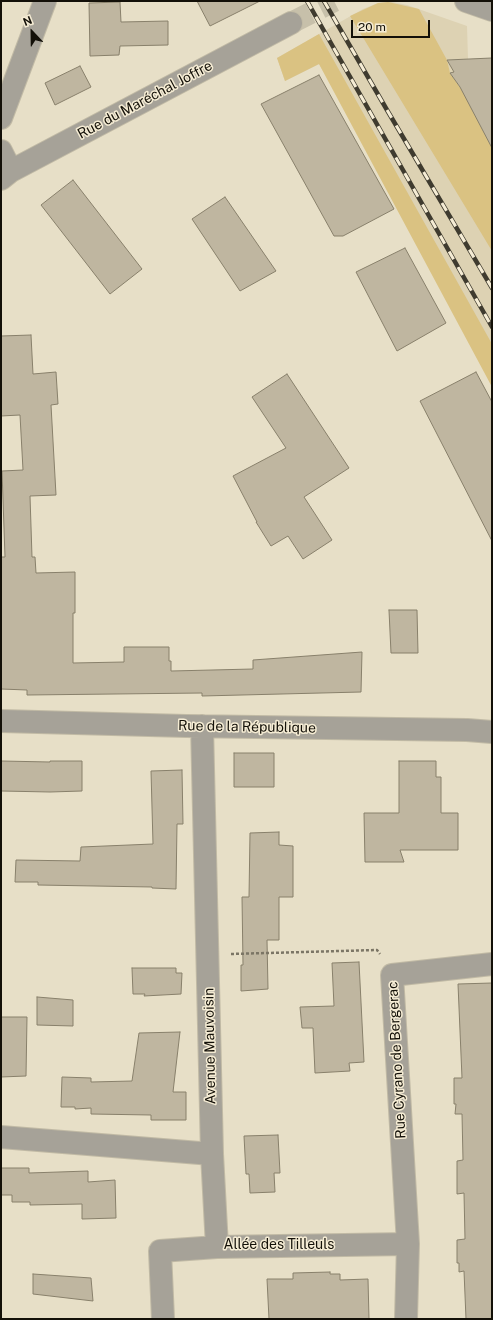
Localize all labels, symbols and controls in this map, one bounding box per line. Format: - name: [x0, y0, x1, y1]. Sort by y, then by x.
- north arrow: [12, 12, 52, 52]
- scale bar: [353, 12, 432, 38]
- text: N: [21, 14, 34, 28]
- text: 20 m: [358, 20, 386, 34]
- street label: Rue du Maréchal Joffre: [75, 57, 215, 143]
- street label: Rue de la République: [178, 717, 316, 737]
- street label: Rue Cyrano de Bergerac: [384, 981, 410, 1139]
- street label: Avenue Mauvoisin: [201, 987, 219, 1105]
- street label: Allée des Tilleuls: [224, 1237, 334, 1253]

